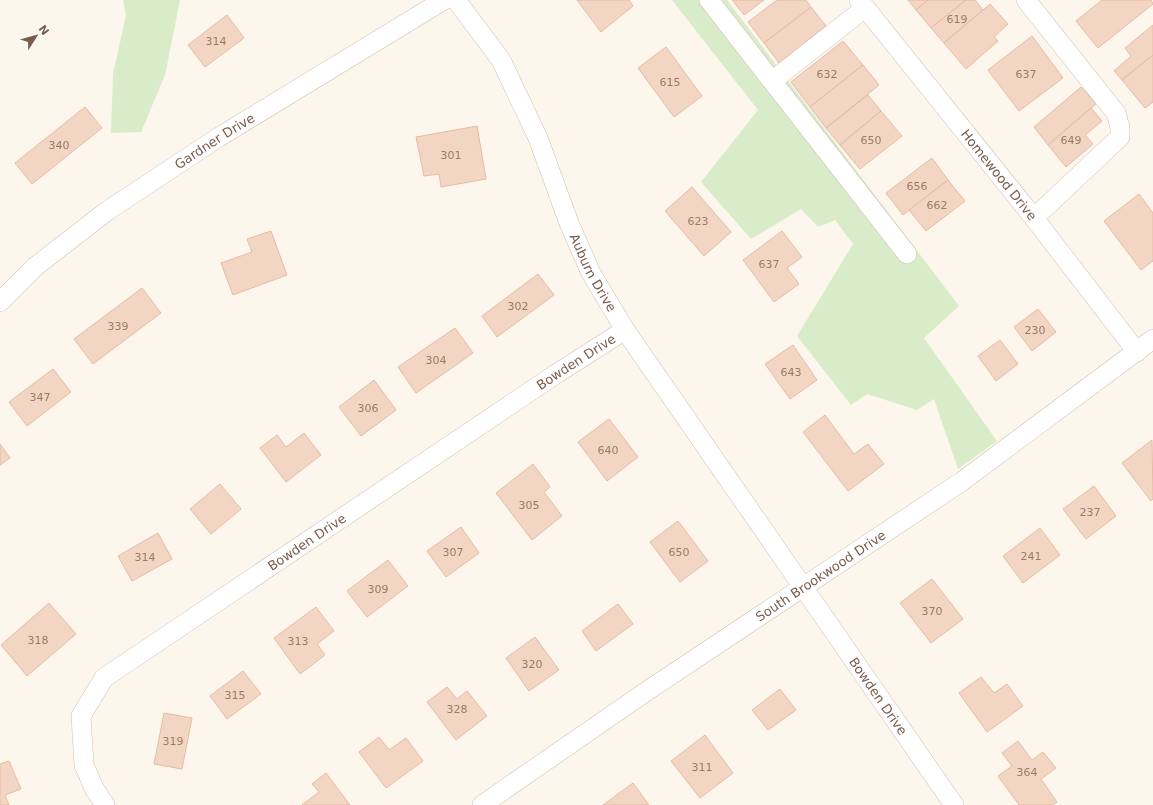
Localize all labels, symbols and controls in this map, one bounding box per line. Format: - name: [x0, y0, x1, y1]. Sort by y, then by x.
- house number: 619: [947, 13, 968, 26]
- north arrow: [16, 16, 56, 56]
- text: N: [36, 23, 52, 38]
- house number: 314: [206, 35, 227, 48]
- house number: 632: [817, 68, 838, 81]
- house number: 637: [1016, 68, 1037, 81]
- house number: 615: [660, 76, 681, 89]
- street label: Gardner Drive: [172, 110, 257, 172]
- street label: Homewood Drive: [958, 127, 1040, 223]
- house number: 650: [861, 134, 882, 147]
- house number: 649: [1061, 134, 1082, 147]
- house number: 340: [49, 139, 70, 152]
- house number: 301: [441, 149, 462, 162]
- house number: 656: [907, 180, 928, 193]
- house number: 662: [927, 199, 948, 212]
- house number: 623: [688, 215, 709, 228]
- street label: Auburn Drive: [567, 231, 619, 314]
- house number: 637: [759, 258, 780, 271]
- house number: 302: [508, 300, 529, 313]
- house number: 339: [108, 320, 129, 333]
- house number: 230: [1025, 324, 1046, 337]
- street label: Bowden Drive: [534, 331, 618, 393]
- house number: 304: [426, 354, 447, 367]
- house number: 643: [781, 366, 802, 379]
- house number: 347: [30, 391, 51, 404]
- house number: 306: [358, 402, 379, 415]
- house number: 640: [598, 444, 619, 457]
- house number: 305: [519, 499, 540, 512]
- house number: 237: [1080, 506, 1101, 519]
- street label: Bowden Drive: [265, 511, 349, 574]
- street label: South Brookwood Drive: [753, 527, 889, 625]
- house number: 307: [443, 546, 464, 559]
- house number: 650: [669, 546, 690, 559]
- house number: 241: [1021, 550, 1042, 563]
- house number: 314: [135, 551, 156, 564]
- house number: 309: [368, 583, 389, 596]
- house number: 370: [922, 605, 943, 618]
- house number: 318: [28, 634, 49, 647]
- house number: 313: [288, 635, 309, 648]
- street label: Bowden Drive: [846, 655, 910, 738]
- house number: 320: [522, 658, 543, 671]
- house number: 315: [225, 689, 246, 702]
- house number: 328: [447, 703, 468, 716]
- house number: 319: [163, 735, 184, 748]
- house number: 311: [692, 761, 713, 774]
- house number: 364: [1017, 766, 1038, 779]

